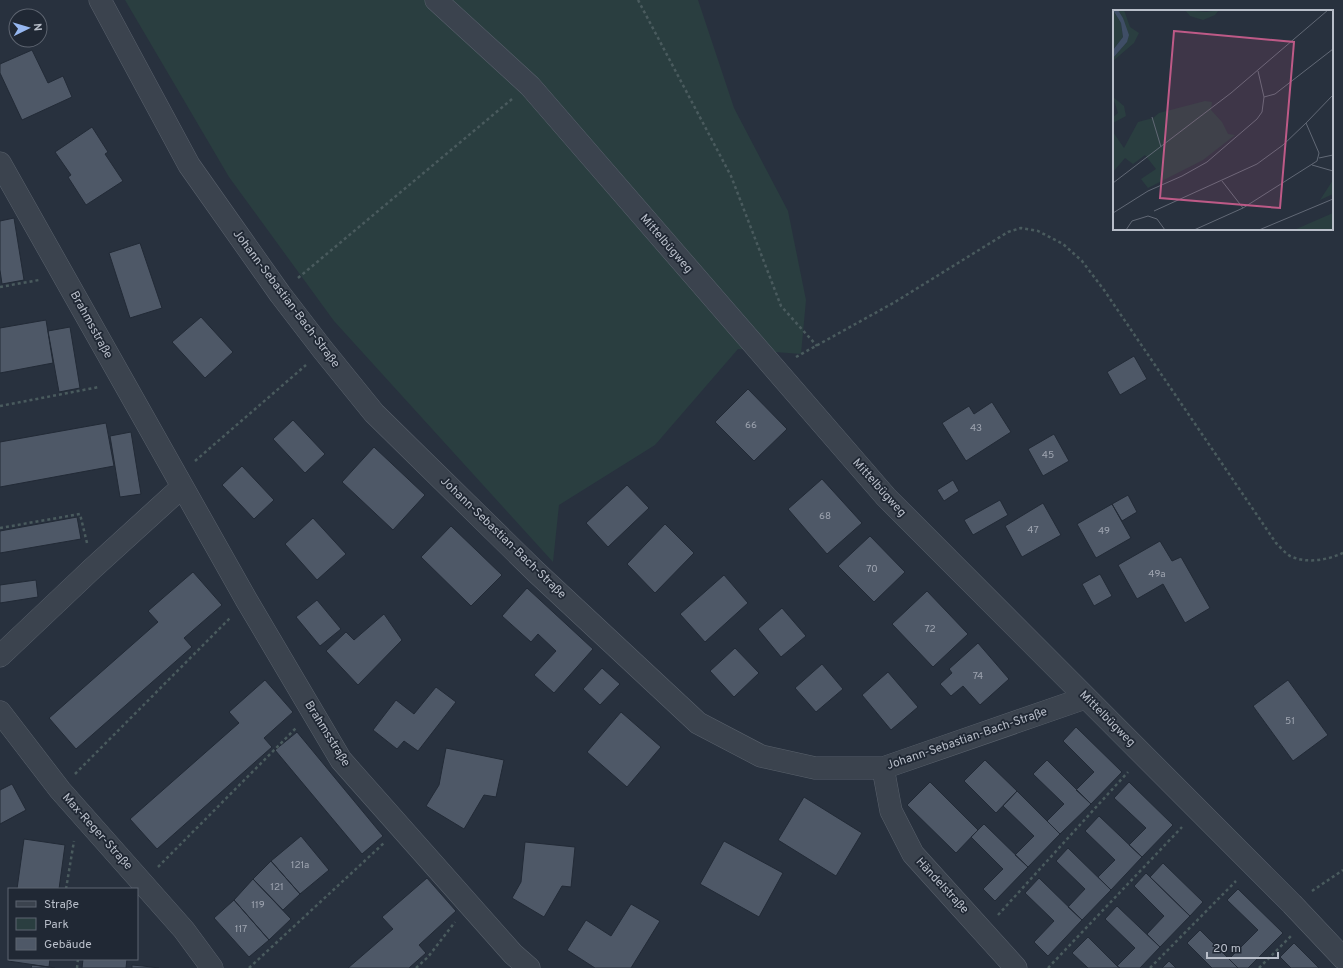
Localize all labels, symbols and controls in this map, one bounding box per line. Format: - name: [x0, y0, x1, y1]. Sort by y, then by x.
- north arrow: [8, 8, 48, 48]
- inset map: [1113, 10, 1333, 230]
- text: N: [30, 23, 44, 32]
- street label: Mittelbügweg: [636, 211, 696, 277]
- street label: Johann-Sebastian-Bach-Straße: [229, 227, 343, 371]
- street label: Brahmsstraße: [66, 288, 116, 362]
- house number: 66: [745, 419, 757, 432]
- house number: 43: [970, 422, 982, 435]
- house number: 45: [1042, 449, 1054, 462]
- street label: Mittelbügweg: [849, 455, 909, 521]
- street label: Johann-Sebastian-Bach-Straße: [437, 474, 569, 602]
- house number: 68: [819, 510, 831, 523]
- house number: 47: [1027, 524, 1039, 537]
- house number: 49: [1098, 525, 1110, 538]
- house number: 70: [866, 563, 878, 576]
- house number: 49a: [1148, 568, 1166, 581]
- house number: 72: [924, 623, 936, 636]
- house number: 74: [973, 670, 983, 683]
- street label: Mittelbügweg: [1075, 687, 1139, 751]
- street label: Brahmsstraße: [300, 698, 354, 770]
- street label: Johann-Sebastian-Bach-Straße: [884, 704, 1050, 774]
- house number: 51: [1285, 715, 1295, 728]
- street label: Max-Reger-Straße: [58, 790, 136, 874]
- street label: Händelstraße: [912, 855, 972, 917]
- house number: 121a: [291, 859, 309, 872]
- house number: 121: [270, 881, 284, 894]
- legend: [8, 888, 138, 960]
- text: Straße: [44, 897, 79, 913]
- house number: 119: [251, 899, 265, 912]
- text: Park: [44, 917, 69, 933]
- house number: 117: [235, 923, 247, 936]
- scale bar: [1207, 934, 1278, 960]
- text: Gebäude: [44, 937, 92, 953]
- text: 20 m: [1213, 941, 1241, 957]

